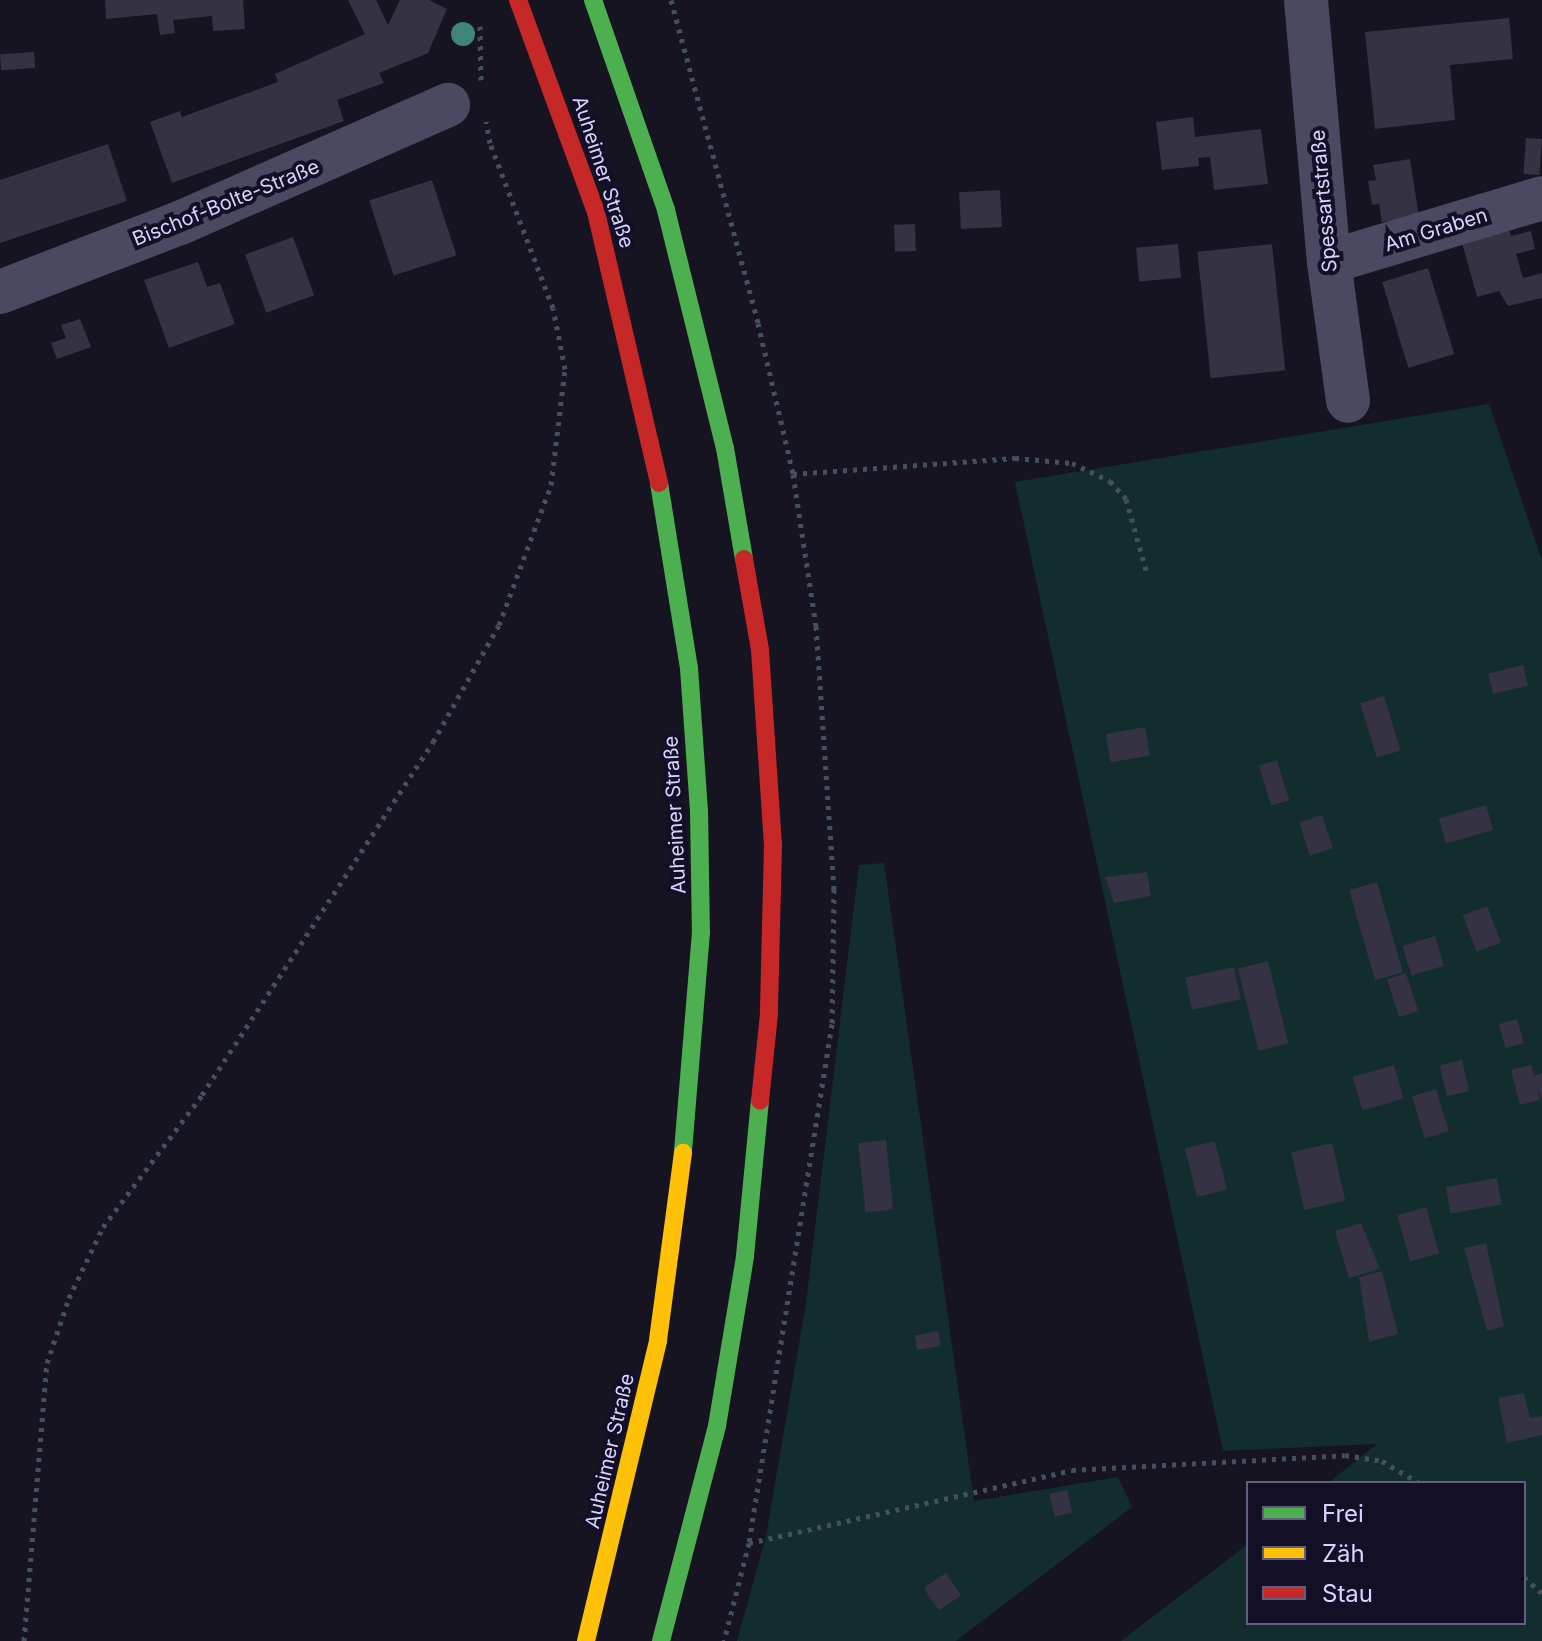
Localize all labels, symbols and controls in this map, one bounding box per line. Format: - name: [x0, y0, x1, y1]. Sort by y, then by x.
- street label: Auheimer Straße: [567, 93, 639, 251]
- street label: Spessartstraße: [1306, 129, 1342, 273]
- street label: Bischof-Bolte-Straße: [129, 155, 323, 251]
- street label: Am Graben: [1382, 203, 1490, 257]
- street label: Auheimer Straße: [659, 735, 691, 895]
- street label: Auheimer Straße: [580, 1371, 640, 1531]
- legend: [1246, 1481, 1526, 1625]
- text: Frei: [1322, 1499, 1364, 1528]
- text: Zäh: [1322, 1539, 1365, 1568]
- text: Stau: [1322, 1579, 1373, 1608]

